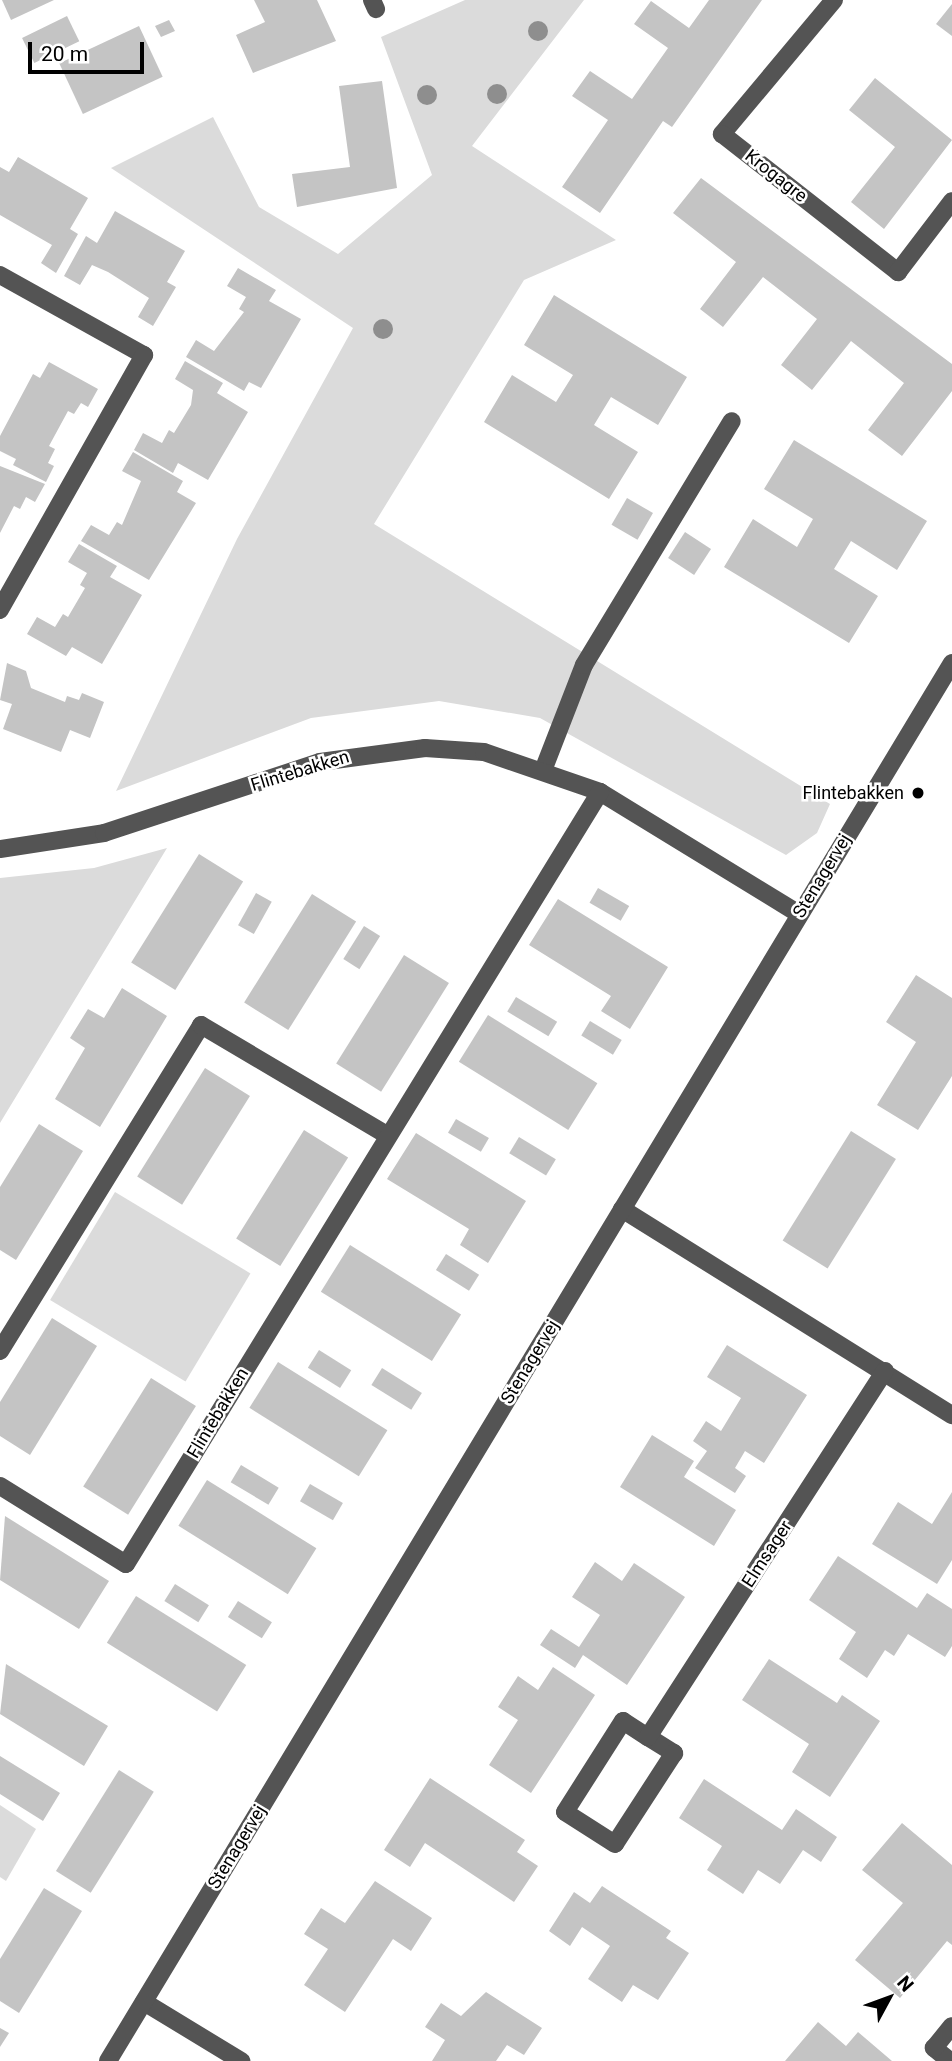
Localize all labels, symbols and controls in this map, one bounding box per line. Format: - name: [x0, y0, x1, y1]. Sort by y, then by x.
- scale bar: [32, 28, 147, 72]
- text: 20 m: [41, 42, 88, 66]
- street label: Krogagre: [741, 145, 811, 207]
- street label: Flintebakken: [248, 746, 352, 796]
- place label: Flintebakken: [802, 782, 904, 804]
- marker: Flintebakken: [910, 785, 926, 801]
- street label: Stenagervej: [788, 830, 856, 922]
- street label: Stenagervej: [496, 1316, 564, 1408]
- street label: Flintebakken: [183, 1364, 253, 1462]
- street label: Elmsager: [737, 1517, 797, 1591]
- street label: Stenagervej: [203, 1801, 271, 1893]
- north arrow: [854, 1963, 924, 2033]
- text: N: [892, 1971, 918, 1996]

